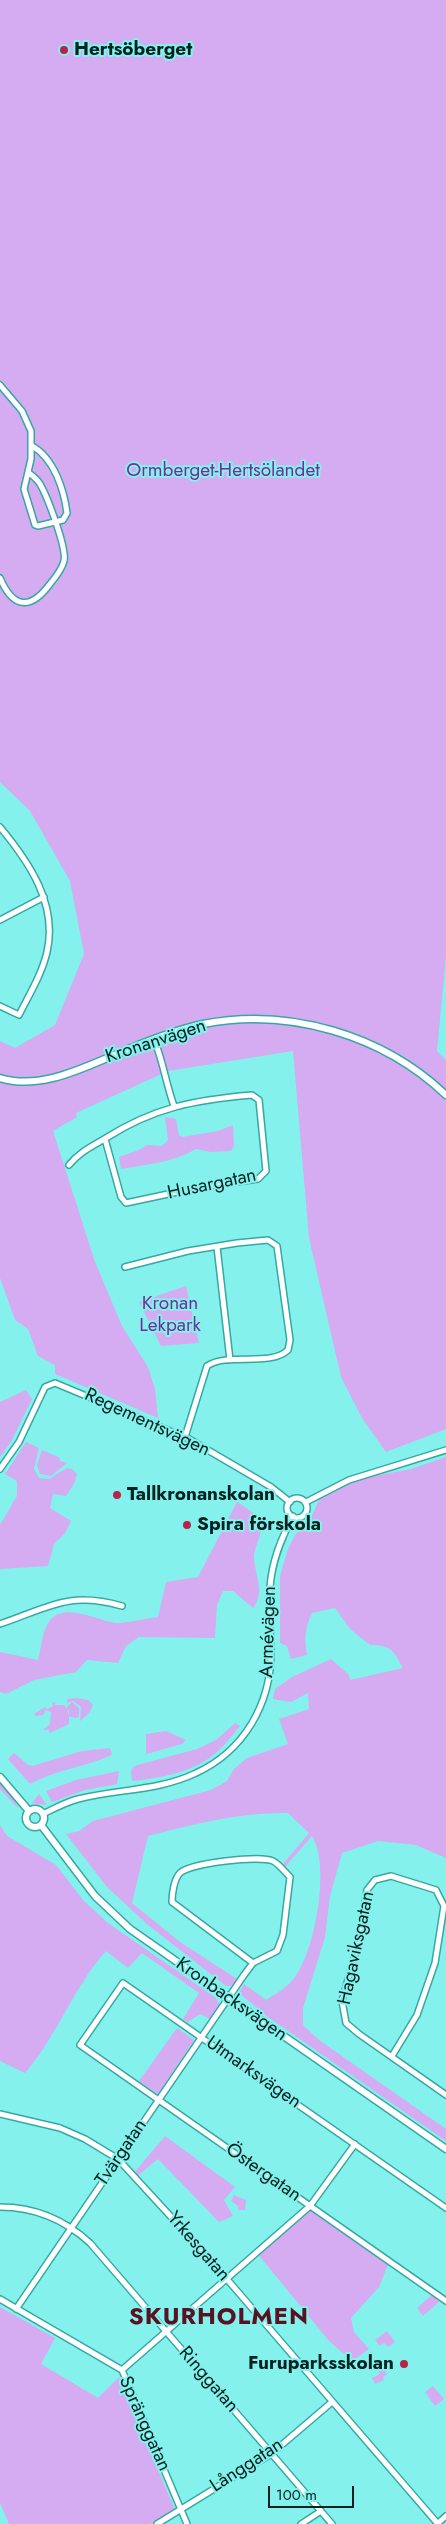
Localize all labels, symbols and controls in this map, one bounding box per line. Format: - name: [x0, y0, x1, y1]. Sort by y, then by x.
- place label: Hertsöberget: [74, 39, 192, 61]
- marker: Hertsöberget: [58, 44, 70, 56]
- park label: Ormberget-Hertsölandet: [126, 460, 320, 482]
- street label: Kronanvägen: [103, 1015, 209, 1069]
- street label: Husargatan: [166, 1164, 258, 1206]
- park label: Kronan Lekpark: [139, 1293, 201, 1337]
- street label: Regementsvägen: [81, 1384, 213, 1462]
- place label: Tallkronanskolan: [127, 1484, 275, 1506]
- marker: Tallkronanskolan: [111, 1489, 123, 1501]
- place label: Spira förskola: [197, 1514, 321, 1536]
- marker: Spira förskola: [181, 1519, 193, 1531]
- street label: Armévägen: [256, 1586, 282, 1678]
- street label: Hagaviksgatan: [334, 1889, 380, 2007]
- street label: Kronbacksvägen: [171, 1953, 291, 2047]
- street label: Utmarksvägen: [201, 2032, 305, 2114]
- street label: Tvärgatan: [91, 2115, 153, 2191]
- street label: Östergatan: [221, 2139, 305, 2207]
- street label: Yrkesgatan: [162, 2208, 234, 2286]
- district label: SKURHOLMEN: [128, 2304, 310, 2332]
- street label: Ringgatan: [173, 2342, 243, 2418]
- place label: Furuparksskolan: [248, 2353, 394, 2375]
- marker: Furuparksskolan: [398, 2358, 410, 2370]
- street label: Spränggatan: [113, 2373, 175, 2475]
- street label: Långgatan: [206, 2434, 288, 2498]
- scale bar: [271, 2476, 357, 2508]
- text: 100 m: [276, 2484, 317, 2506]

